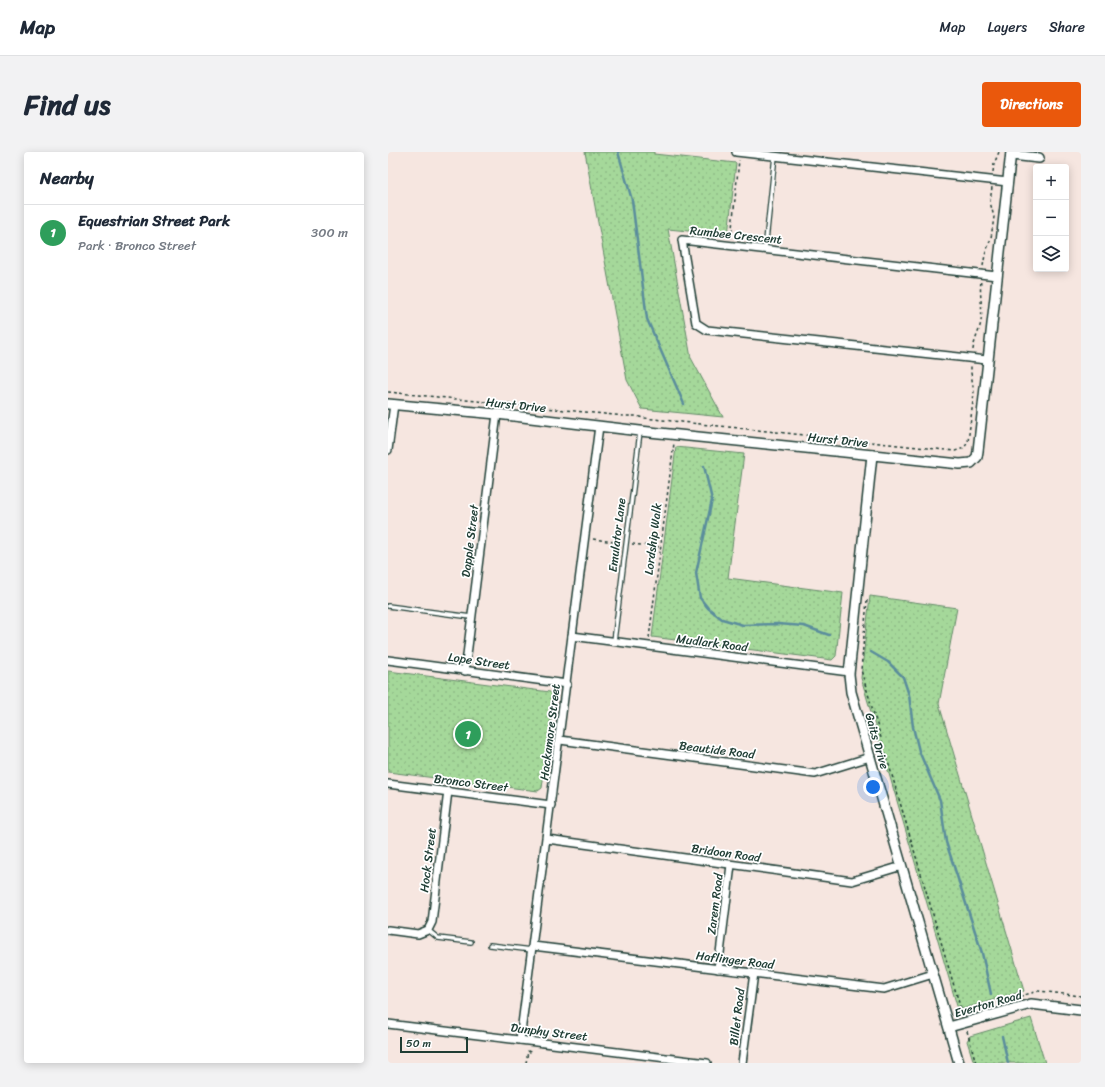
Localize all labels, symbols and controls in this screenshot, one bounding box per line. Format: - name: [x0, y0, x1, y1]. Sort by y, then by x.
- text: Map: [20, 11, 55, 44]
- text: Map: [940, 15, 965, 40]
- text: Layers: [987, 15, 1027, 40]
- text: Share: [1049, 15, 1085, 40]
- text: Find us: [24, 80, 111, 129]
- button: Directions: [982, 82, 1081, 127]
- text: Nearby: [40, 163, 94, 193]
- map controls: [1033, 164, 1069, 272]
- button: +: [1033, 164, 1069, 200]
- button: −: [1033, 200, 1069, 236]
- text: Equestrian Street Park: [78, 208, 230, 234]
- street label: Rumbee Crescent: [689, 219, 783, 251]
- text: 1: [50, 221, 56, 244]
- text: 300 m: [311, 221, 348, 244]
- text: Park · Bronco Street: [78, 234, 196, 257]
- button: layers: [1033, 236, 1069, 272]
- street label: Hurst Drive: [485, 391, 547, 419]
- street label: Hurst Drive: [807, 426, 869, 454]
- street label: Emulator Lane: [602, 497, 632, 573]
- street label: Lordship Walk: [638, 501, 668, 576]
- street label: Dapple Street: [455, 502, 486, 579]
- street label: Mudlark Road: [675, 628, 750, 658]
- street label: Lope Street: [447, 646, 511, 676]
- street label: Hackamore Street: [533, 682, 567, 782]
- street label: Gaits Drive: [858, 710, 896, 772]
- pin: 1: [455, 719, 481, 749]
- street label: Beautide Road: [678, 734, 757, 766]
- street label: Bronco Street: [433, 768, 511, 799]
- your location: [863, 777, 883, 797]
- street label: Hock Street: [413, 826, 443, 894]
- street label: Bridoon Road: [690, 837, 764, 869]
- street label: Zarem Road: [700, 871, 730, 936]
- street label: Haflinger Road: [695, 944, 776, 976]
- street label: Everton Road: [952, 984, 1025, 1024]
- street label: Billet Road: [723, 986, 752, 1047]
- street label: Dunphy Street: [509, 1016, 589, 1048]
- text: 50 m: [406, 1034, 431, 1053]
- scale bar: [400, 1035, 468, 1054]

